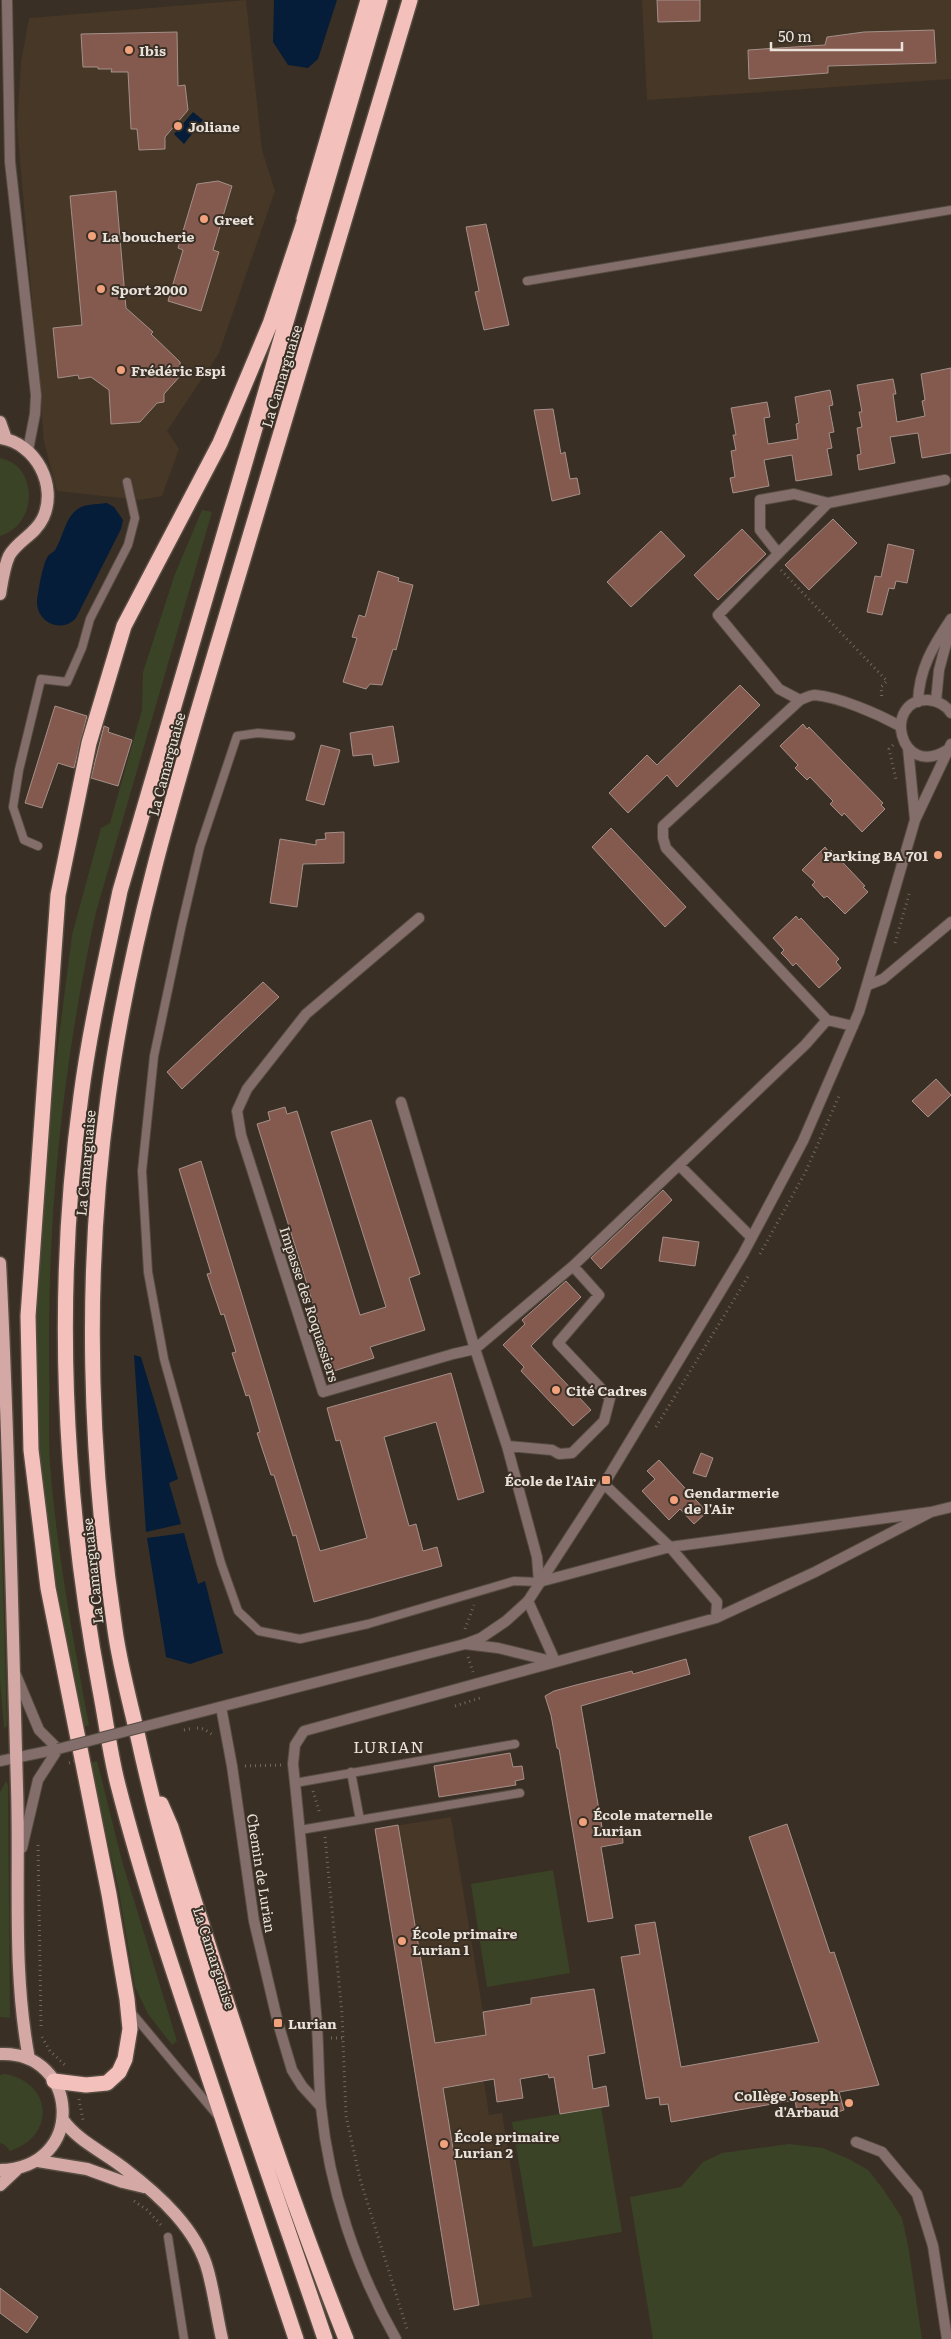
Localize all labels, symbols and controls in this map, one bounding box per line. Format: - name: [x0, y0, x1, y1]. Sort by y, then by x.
- scale bar: [771, 20, 902, 52]
- text: 50 m: [778, 24, 812, 47]
- place label: Ibis: [139, 40, 166, 60]
- marker: Ibis: [123, 44, 135, 56]
- place label: Joliane: [188, 116, 240, 136]
- marker: Joliane: [172, 120, 184, 132]
- place label: Greet: [214, 209, 255, 229]
- marker: Greet: [198, 213, 210, 225]
- place label: La boucherie: [102, 226, 195, 246]
- marker: La boucherie: [86, 230, 98, 242]
- place label: Sport 2000: [111, 279, 188, 299]
- marker: Sport 2000: [95, 283, 107, 295]
- street label: La Camarguaise: [256, 322, 306, 430]
- place label: Frédéric Espi: [131, 360, 226, 380]
- marker: Frédéric Espi: [115, 364, 127, 376]
- street label: La Camarguaise: [143, 710, 189, 818]
- place label: Parking BA 701: [823, 845, 928, 865]
- marker: Parking BA 701: [932, 849, 944, 861]
- street label: La Camarguaise: [70, 1109, 100, 1217]
- street label: Impasse des Roquassiers: [275, 1224, 345, 1384]
- place label: Cité Cadres: [566, 1380, 647, 1400]
- marker: Cité Cadres: [550, 1384, 562, 1396]
- place label: École de l'Air: [504, 1470, 596, 1490]
- marker: École de l'Air: [600, 1474, 612, 1486]
- place label: Gendarmerie de l'Air: [684, 1482, 779, 1518]
- marker: Gendarmerie de l'Air: [668, 1494, 680, 1506]
- street label: La Camarguaise: [76, 1517, 108, 1625]
- district label: LURIAN: [353, 1734, 425, 1758]
- place label: École maternelle Lurian: [593, 1804, 713, 1840]
- street label: Chemin de Lurian: [243, 1812, 281, 1934]
- marker: École maternelle Lurian: [577, 1816, 589, 1828]
- street label: La Camarguaise: [189, 1904, 241, 2012]
- place label: École primaire Lurian 1: [412, 1923, 518, 1959]
- marker: École primaire Lurian 1: [396, 1935, 408, 1947]
- place label: Lurian: [288, 2013, 337, 2033]
- marker: Lurian: [272, 2017, 284, 2029]
- place label: Collège Joseph d'Arbaud: [734, 2085, 839, 2121]
- marker: Collège Joseph d'Arbaud: [843, 2097, 855, 2109]
- place label: École primaire Lurian 2: [454, 2126, 560, 2162]
- marker: École primaire Lurian 2: [438, 2138, 450, 2150]

